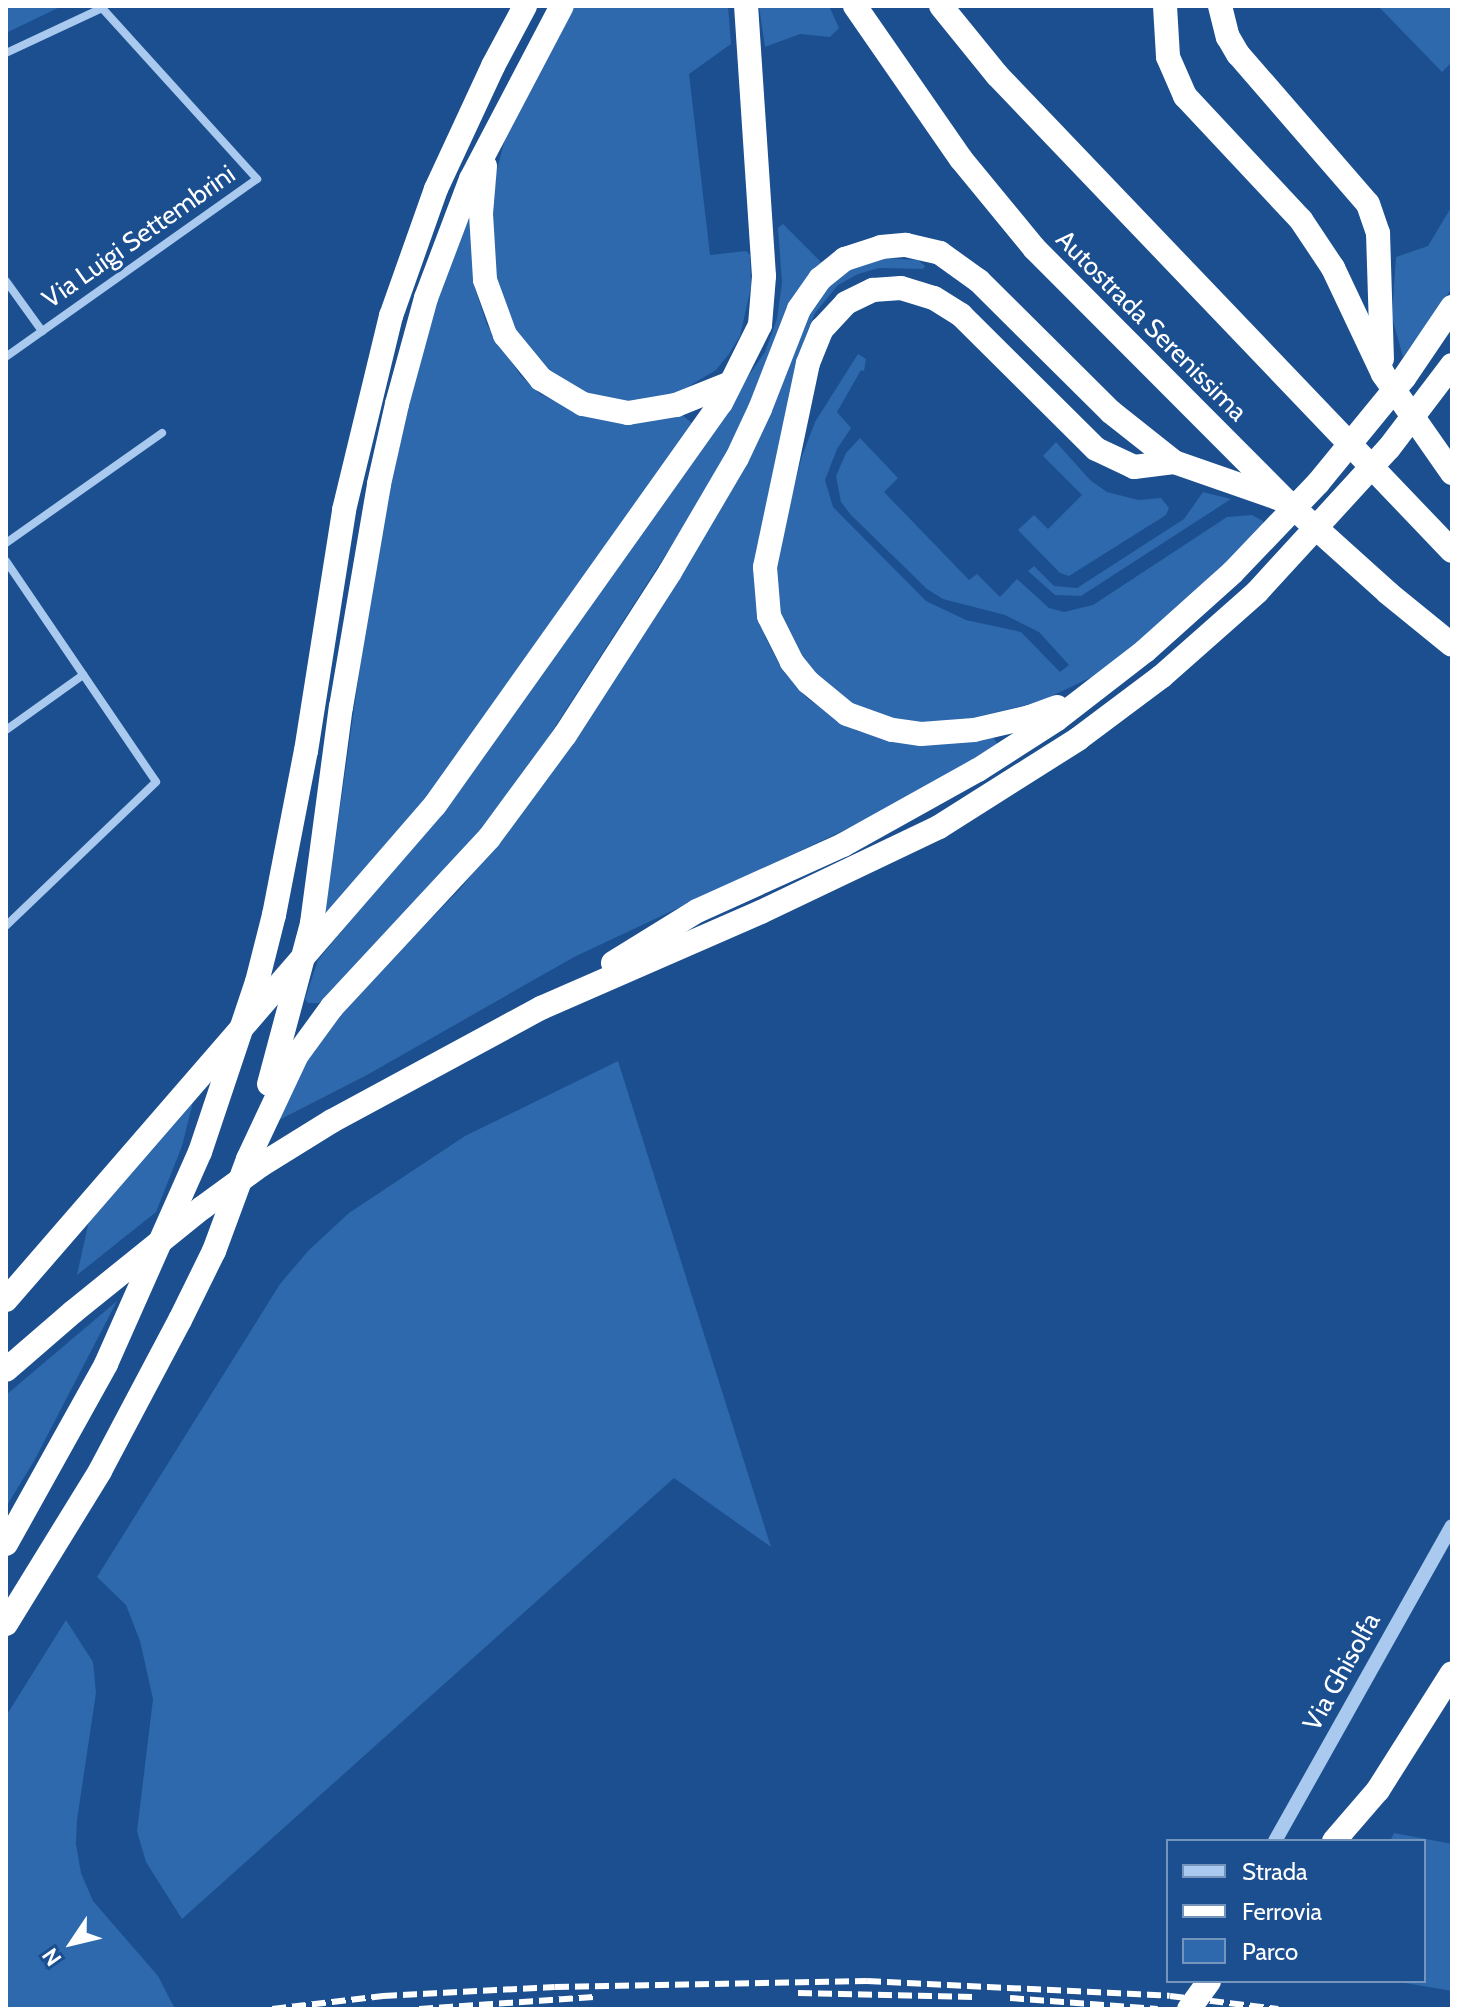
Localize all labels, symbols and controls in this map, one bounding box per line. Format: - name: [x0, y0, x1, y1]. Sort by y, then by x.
- street label: Via Luigi Settembrini: [37, 159, 241, 315]
- street label: Autostrada Serenissima: [1049, 224, 1253, 428]
- street label: Via Ghisolfa: [1297, 1608, 1387, 1736]
- legend: [1166, 1839, 1426, 1983]
- text: Strada: [1242, 1857, 1308, 1886]
- text: Ferrovia: [1242, 1897, 1322, 1926]
- north arrow: [32, 1903, 112, 1983]
- text: Parco: [1242, 1937, 1298, 1966]
- text: N: [36, 1943, 67, 1971]

